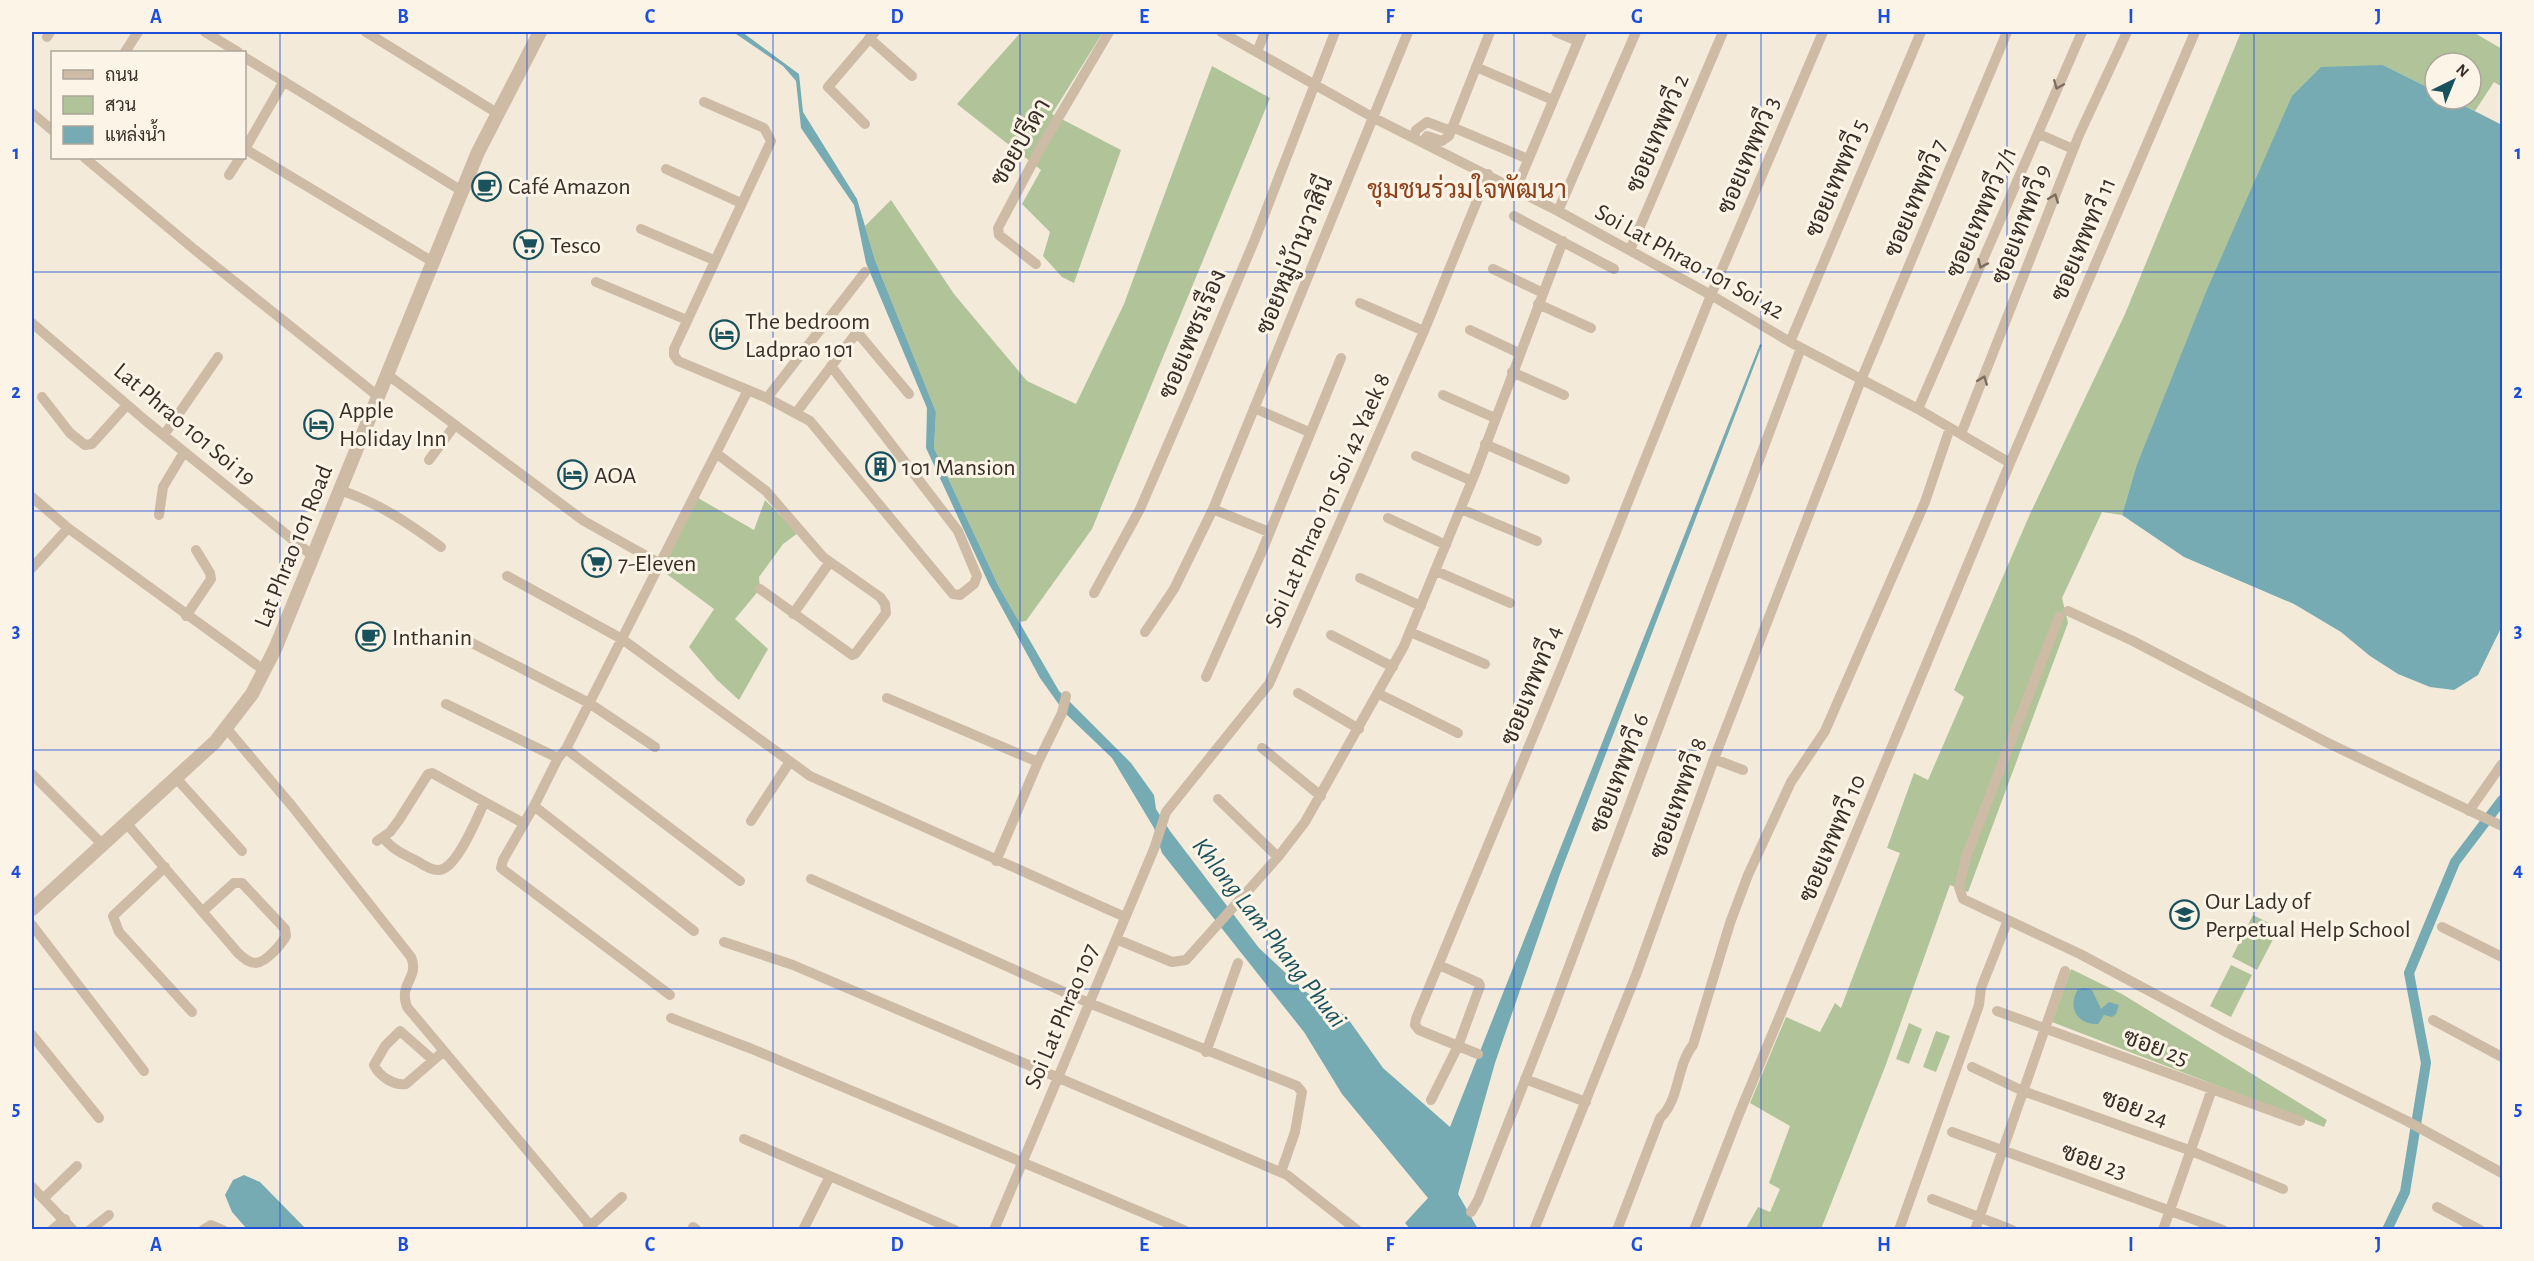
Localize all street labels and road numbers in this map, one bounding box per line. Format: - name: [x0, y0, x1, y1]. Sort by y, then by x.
- street label: ซอยเทพทวี 2: [1619, 69, 1694, 196]
- street label: ซอยเทพทวี 3: [1710, 92, 1784, 218]
- street label: ซอยปรีดา: [983, 93, 1055, 190]
- street label: ซอยเทพทวี 5: [1798, 115, 1872, 241]
- street label: ซอยเทพทวี 7: [1877, 135, 1951, 261]
- street label: ซอยเทพทวี 7/1: [1939, 142, 2021, 281]
- street label: ซอยเทพทวี 9: [1984, 160, 2056, 288]
- street label: ซอยหมู่บ้านวาสินี: [1249, 171, 1341, 339]
- street label: ซอยเทพทวี 11: [2043, 173, 2121, 305]
- street label: Soi Lat Phrao 101 Soi 42: [1591, 200, 1788, 324]
- street label: ซอยเพชรเรือง: [1151, 265, 1231, 402]
- street label: Lat Phrao 101 Soi 19: [109, 359, 260, 491]
- street label: Soi Lat Phrao 101 Soi 42 Yaek 8: [1261, 370, 1395, 631]
- street label: Lat Phrao 101 Road: [250, 462, 337, 631]
- street label: ซอยเทพทวี 4: [1493, 621, 1567, 749]
- street label: ซอยเทพทวี 6: [1582, 709, 1654, 837]
- street label: ซอยเทพทวี 8: [1642, 733, 1712, 862]
- street label: ซอยเทพทวี 10: [1792, 770, 1871, 906]
- street label: Soi Lat Phrao 107: [1021, 940, 1103, 1092]
- street label: ซอย 25: [2120, 1025, 2191, 1071]
- street label: ซอย 24: [2098, 1086, 2171, 1132]
- street label: ซอย 23: [2058, 1140, 2129, 1184]

